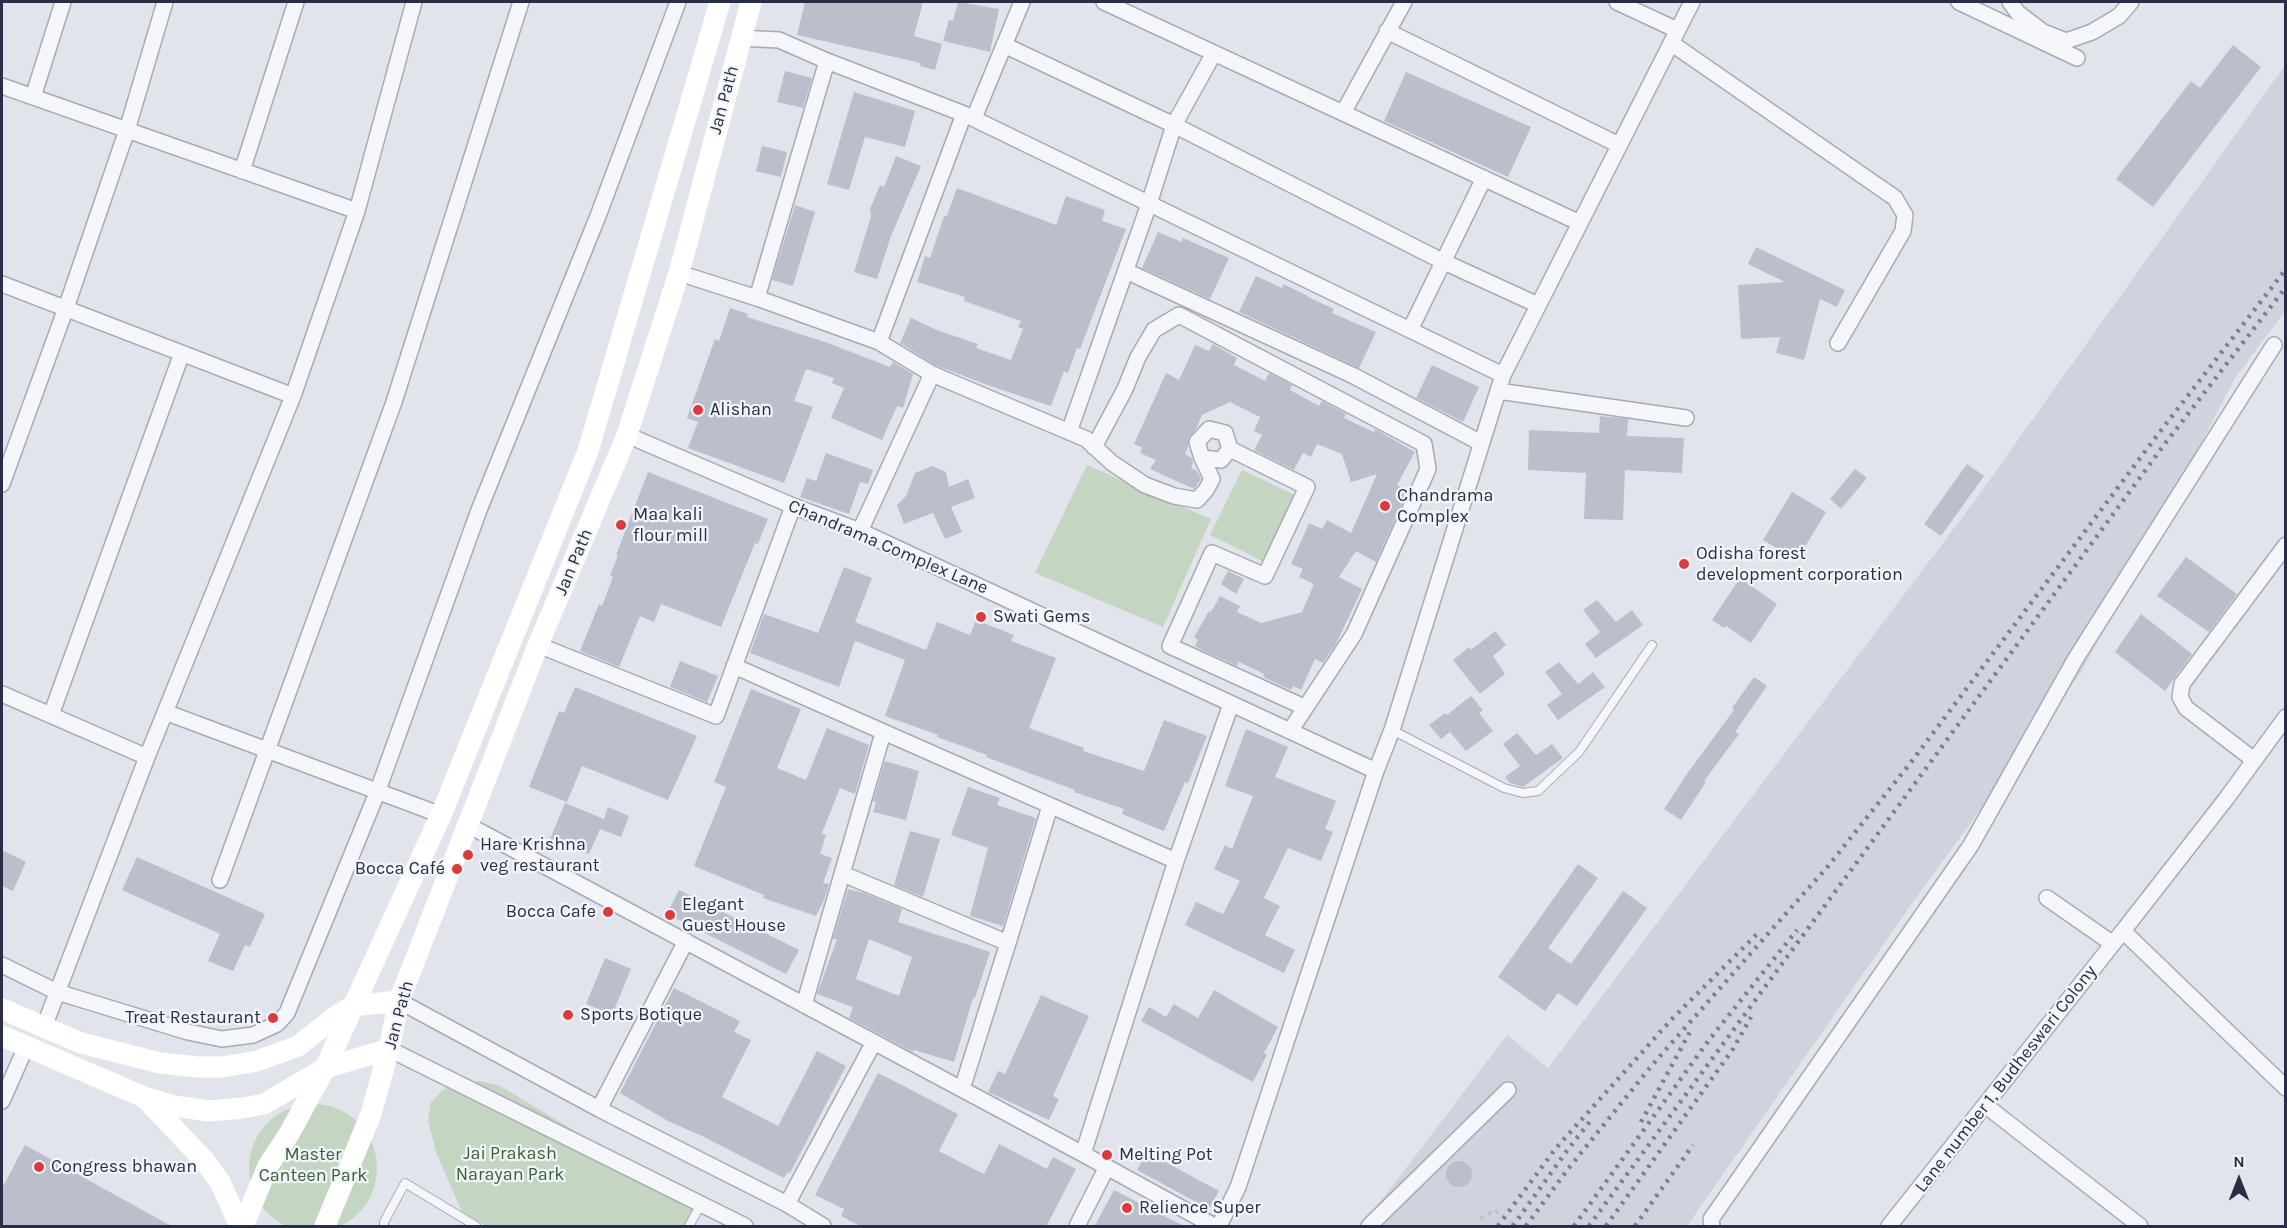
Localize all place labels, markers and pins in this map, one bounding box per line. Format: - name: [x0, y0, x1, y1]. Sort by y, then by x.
- place label: Alishan: [710, 399, 772, 421]
- marker: Alishan: [691, 403, 705, 417]
- place label: Chandrama Complex: [1397, 485, 1493, 528]
- marker: Chandrama Complex: [1378, 499, 1392, 513]
- place label: Maa kali flour mill: [633, 504, 708, 546]
- marker: Maa kali flour mill: [614, 518, 628, 532]
- place label: Odisha forest development corporation: [1696, 543, 1903, 586]
- marker: Odisha forest development corporation: [1677, 557, 1691, 571]
- place label: Swati Gems: [993, 606, 1090, 628]
- marker: Swati Gems: [974, 610, 988, 624]
- place label: Hare Krishna veg restaurant: [480, 834, 600, 876]
- marker: Hare Krishna veg restaurant: [461, 848, 475, 862]
- place label: Bocca Café: [355, 858, 445, 880]
- marker: Bocca Café: [450, 862, 464, 876]
- place label: Elegant Guest House: [682, 894, 786, 936]
- place label: Bocca Cafe: [506, 901, 596, 923]
- marker: Bocca Cafe: [601, 905, 615, 919]
- marker: Elegant Guest House: [663, 908, 677, 922]
- place label: Sports Botique: [580, 1004, 702, 1026]
- place label: Treat Restaurant: [125, 1007, 261, 1029]
- marker: Sports Botique: [561, 1008, 575, 1022]
- marker: Treat Restaurant: [266, 1011, 280, 1025]
- place label: Melting Pot: [1119, 1144, 1213, 1166]
- marker: Melting Pot: [1100, 1148, 1114, 1162]
- place label: Congress bhawan: [51, 1156, 197, 1178]
- marker: Congress bhawan: [32, 1160, 46, 1174]
- place label: Relience Super: [1139, 1197, 1261, 1219]
- marker: Relience Super: [1120, 1201, 1134, 1215]

